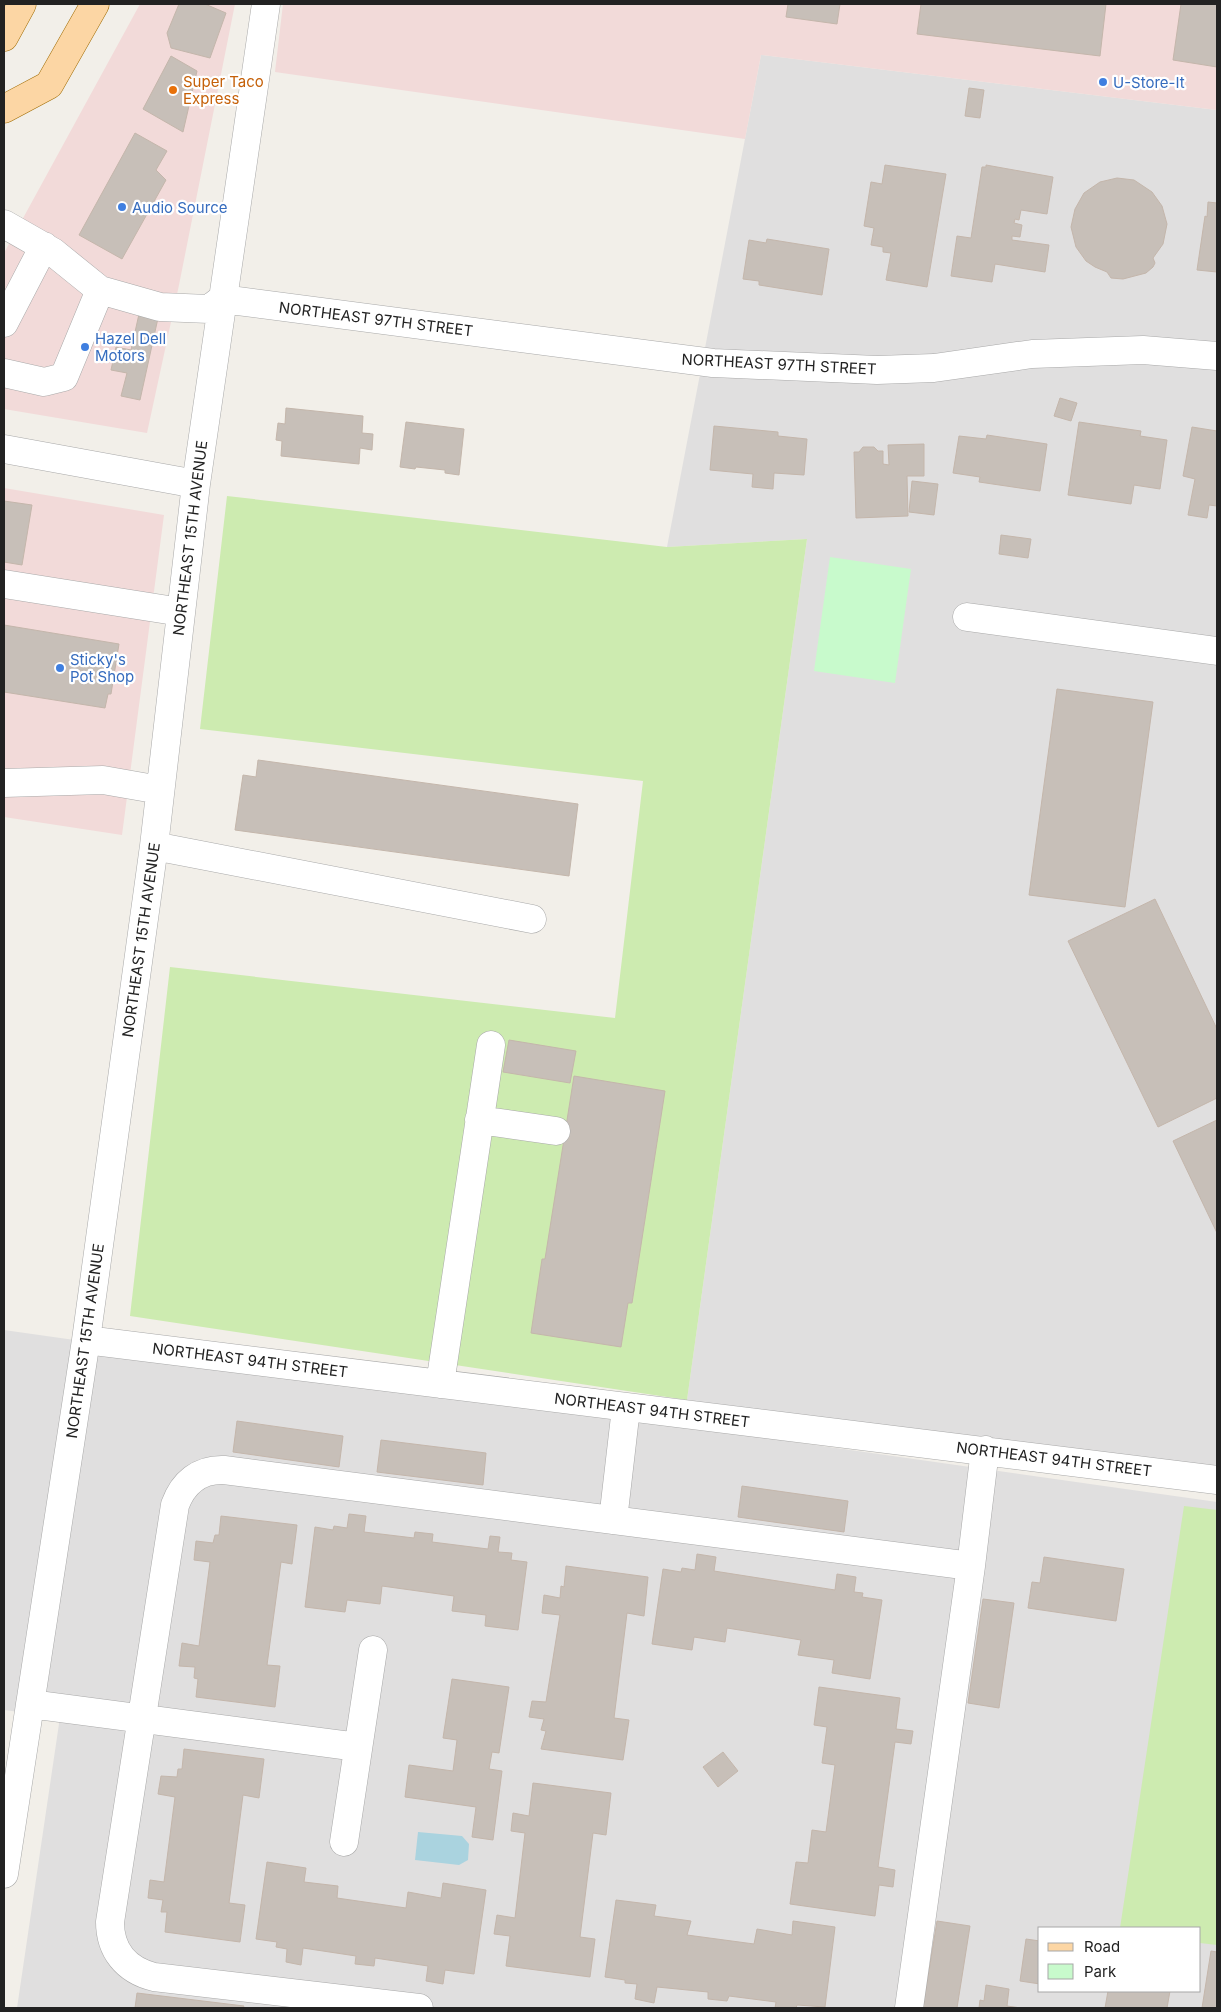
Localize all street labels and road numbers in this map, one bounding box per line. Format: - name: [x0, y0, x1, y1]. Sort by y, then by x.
- street label: NORTHEAST 97TH STREET: [278, 298, 474, 340]
- street label: NORTHEAST 97TH STREET: [681, 349, 877, 379]
- street label: NORTHEAST 15TH AVENUE: [169, 439, 211, 637]
- street label: NORTHEAST 15TH AVENUE: [118, 841, 164, 1039]
- street label: NORTHEAST 15TH AVENUE: [62, 1242, 108, 1440]
- street label: NORTHEAST 94TH STREET: [151, 1339, 349, 1381]
- street label: NORTHEAST 94TH STREET: [553, 1389, 751, 1431]
- street label: NORTHEAST 94TH STREET: [955, 1438, 1153, 1480]

